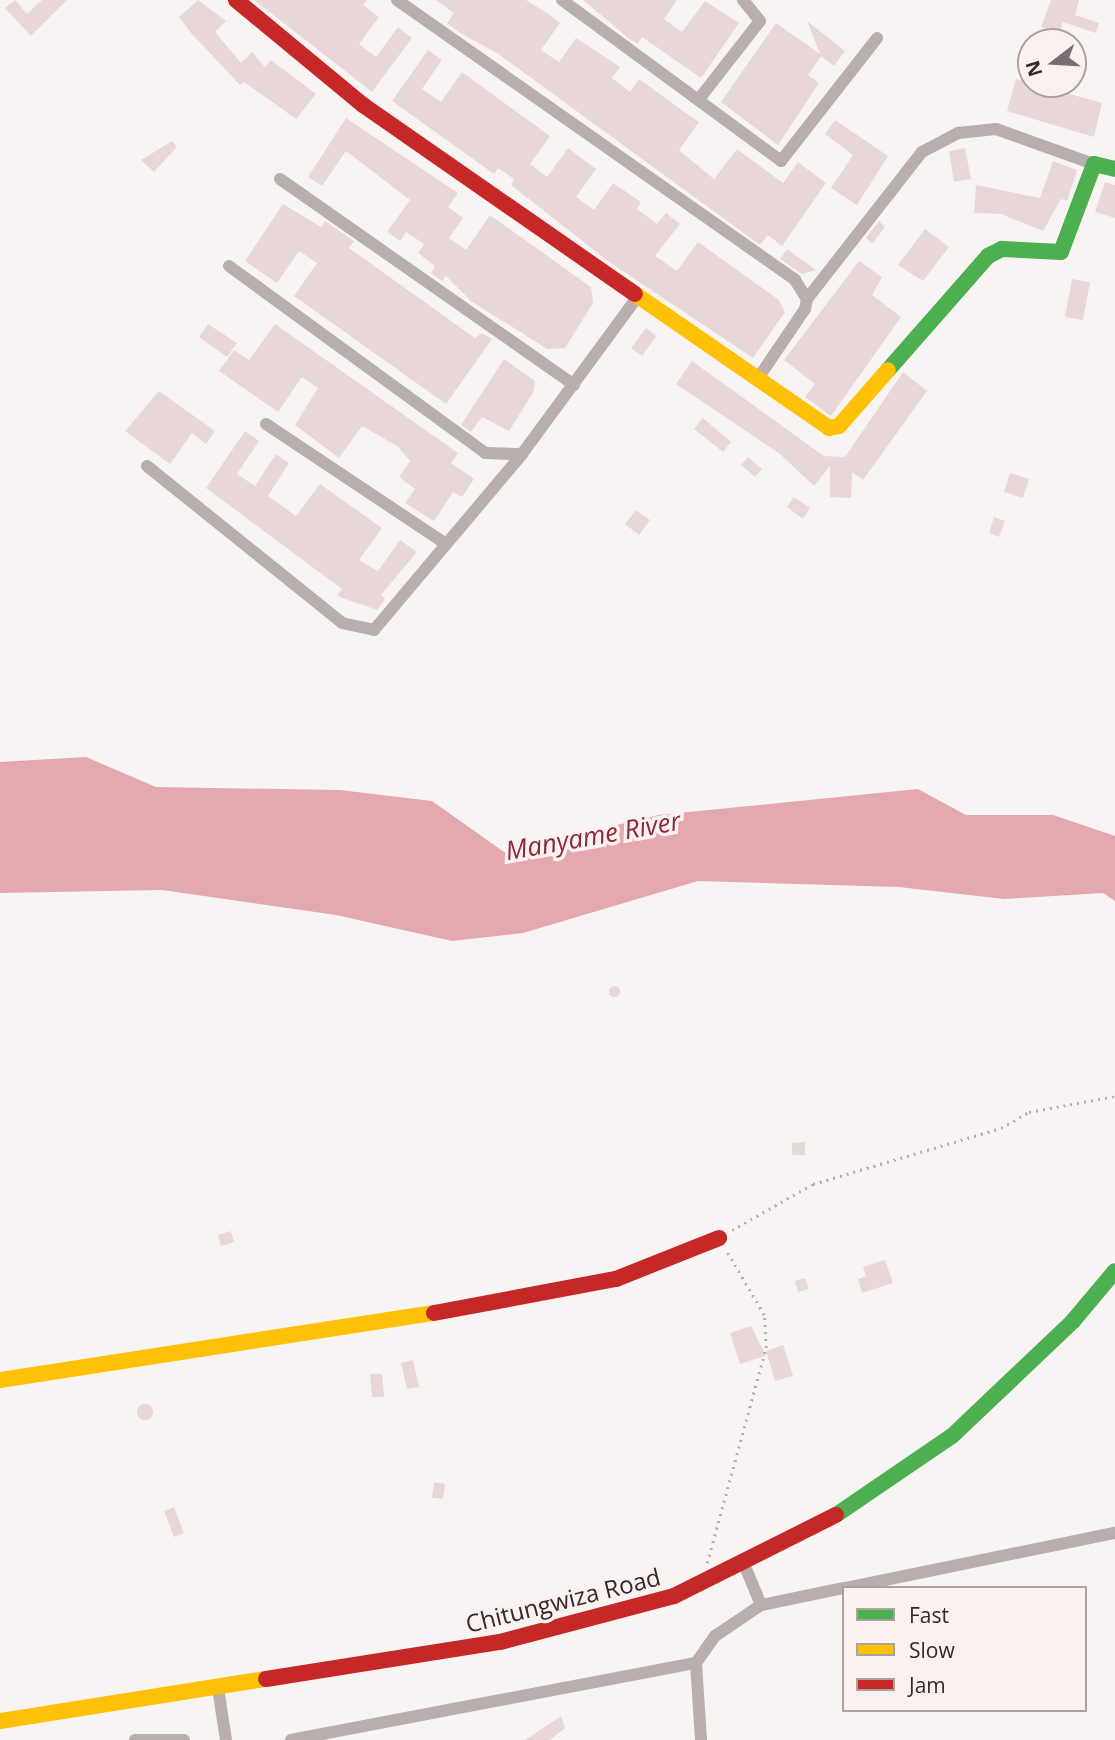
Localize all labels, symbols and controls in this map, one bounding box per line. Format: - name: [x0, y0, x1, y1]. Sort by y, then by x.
- north arrow: [1017, 28, 1087, 98]
- text: N: [1019, 57, 1049, 80]
- water label: Manyame River: [503, 805, 683, 867]
- street label: Chitungwiza Road: [463, 1562, 663, 1638]
- legend: [842, 1586, 1087, 1712]
- text: Fast: [909, 1601, 949, 1629]
- text: Slow: [909, 1636, 955, 1664]
- text: Jam: [909, 1671, 946, 1699]

